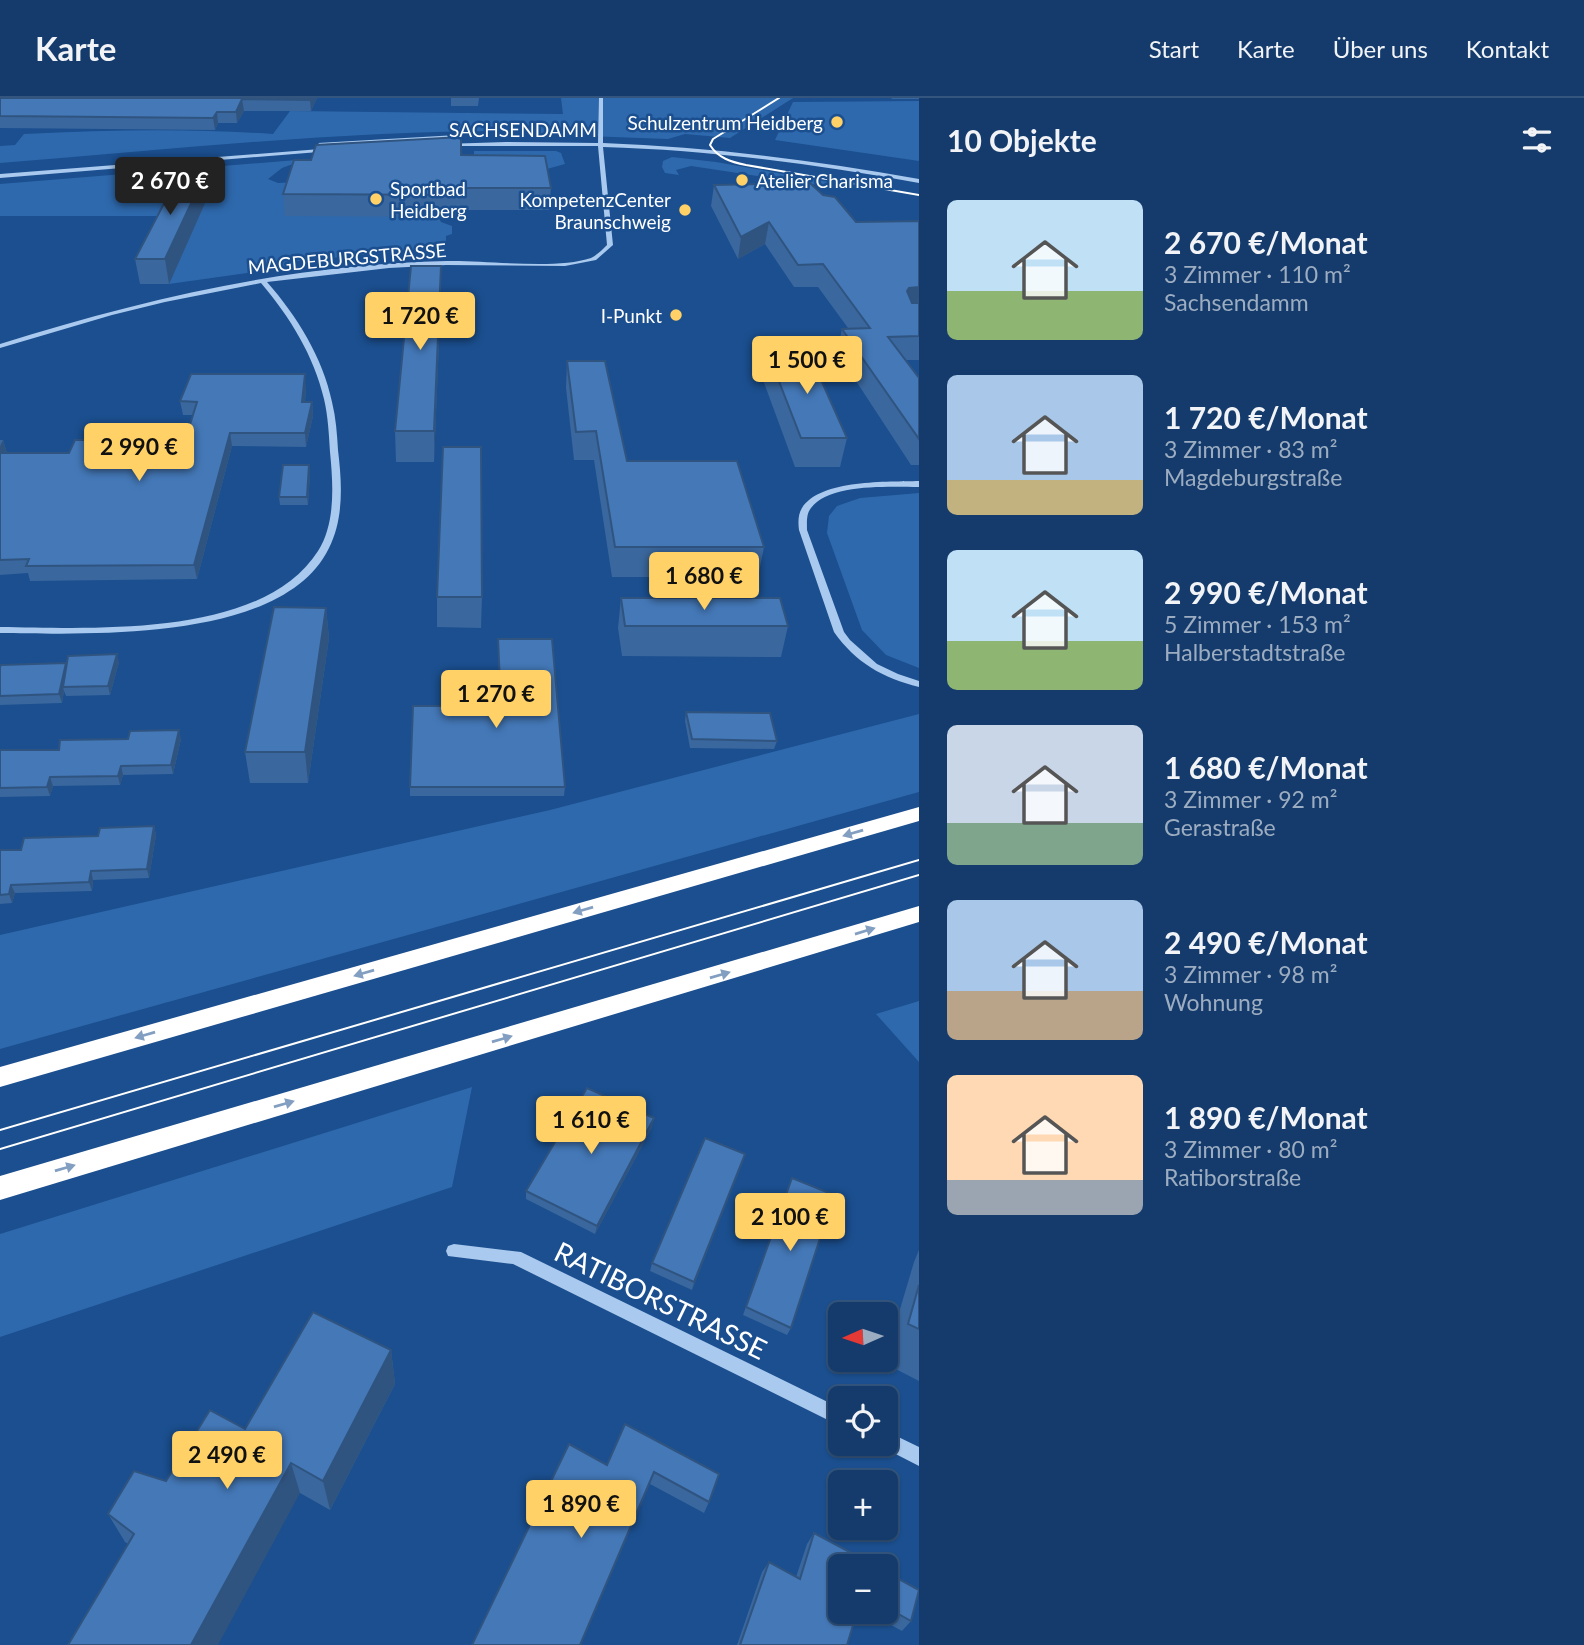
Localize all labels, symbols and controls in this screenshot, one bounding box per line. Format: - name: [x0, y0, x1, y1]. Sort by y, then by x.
- text: Karte: [35, 28, 116, 68]
- text: Start: [1149, 34, 1199, 63]
- text: Karte: [1237, 34, 1295, 63]
- text: Über uns: [1333, 34, 1428, 63]
- text: Kontakt: [1466, 34, 1549, 63]
- place label: Schulzentrum Heidberg: [628, 111, 823, 134]
- marker: Schulzentrum Heidberg: [829, 114, 845, 130]
- street label: SACHSENDAMM: [449, 118, 597, 141]
- icon: filters: [1518, 121, 1556, 159]
- text: 10 Objekte: [947, 122, 1097, 158]
- pin: 2 670 €: [105, 158, 235, 217]
- text: 2 670 €: [131, 166, 209, 194]
- place label: Atelier Charisma: [756, 169, 893, 192]
- marker: Atelier Charisma: [734, 172, 750, 188]
- place label: Sportbad Heidberg: [390, 177, 467, 222]
- place label: KompetenzCenter Braunschweig: [520, 188, 671, 233]
- marker: Sportbad Heidberg: [368, 191, 384, 207]
- marker: KompetenzCenter Braunschweig: [677, 202, 693, 218]
- text: 2 670 €/Monat: [1164, 224, 1368, 260]
- icon: home: [1003, 228, 1087, 312]
- street label: MAGDEBURGSTRASSE: [247, 238, 447, 278]
- text: 3 Zimmer · 110 m²: [1164, 260, 1351, 288]
- text: Sachsendamm: [1164, 288, 1309, 316]
- pin: 1 720 €: [355, 292, 485, 352]
- text: 1 720 €: [381, 301, 459, 329]
- place label: I-Punkt: [601, 304, 662, 327]
- marker: I-Punkt: [668, 307, 684, 323]
- pin: 1 500 €: [742, 336, 872, 396]
- text: 1 500 €: [768, 345, 846, 373]
- text: 1 720 €/Monat: [1164, 399, 1368, 435]
- icon: home: [1003, 403, 1087, 487]
- pin: 2 990 €: [74, 424, 204, 483]
- text: 2 990 €: [100, 432, 178, 460]
- text: 3 Zimmer · 83 m²: [1164, 435, 1337, 463]
- text: Magdeburgstraße: [1164, 463, 1342, 491]
- pin: 1 680 €: [639, 552, 769, 612]
- text: 1 680 €: [665, 561, 743, 589]
- text: 2 990 €/Monat: [1164, 574, 1368, 610]
- icon: home: [1003, 578, 1087, 662]
- text: 5 Zimmer · 153 m²: [1164, 610, 1351, 638]
- text: Halberstadtstraße: [1164, 638, 1345, 666]
- pin: 1 270 €: [431, 670, 561, 730]
- text: 1 270 €: [457, 679, 535, 707]
- text: 1 680 €/Monat: [1164, 749, 1368, 785]
- icon: home: [1003, 753, 1087, 837]
- text: 3 Zimmer · 92 m²: [1164, 785, 1337, 813]
- text: Gerastraße: [1164, 813, 1276, 841]
- one-way arrow: [843, 828, 864, 838]
- one-way arrow: [572, 905, 594, 916]
- text: 2 490 €/Monat: [1164, 924, 1368, 960]
- one-way arrow: [855, 926, 876, 936]
- icon: home: [1003, 928, 1087, 1012]
- text: 3 Zimmer · 98 m²: [1164, 960, 1337, 988]
- one-way arrow: [353, 968, 374, 978]
- one-way arrow: [709, 969, 731, 980]
- text: Wohnung: [1164, 988, 1263, 1016]
- one-way arrow: [135, 1031, 156, 1041]
- one-way arrow: [491, 1034, 512, 1044]
- pin: 1 610 €: [526, 1096, 656, 1156]
- one-way arrow: [273, 1098, 294, 1108]
- text: 1 890 €/Monat: [1164, 1099, 1368, 1135]
- icon: home: [1003, 1103, 1087, 1187]
- text: 1 610 €: [552, 1105, 630, 1133]
- text: 3 Zimmer · 80 m²: [1164, 1135, 1337, 1163]
- one-way arrow: [55, 1163, 76, 1173]
- text: Ratiborstraße: [1164, 1163, 1301, 1191]
- pin: 2 100 €: [725, 1194, 855, 1253]
- text: 2 100 €: [751, 1202, 829, 1230]
- street label: RATIBORSTRASSE: [549, 1234, 773, 1366]
- north arrow: [828, 1302, 898, 1372]
- map controls: [828, 1302, 898, 1624]
- button: locate: [828, 1386, 898, 1456]
- pin: 2 490 €: [162, 1432, 292, 1491]
- text: 2 490 €: [188, 1440, 266, 1468]
- button: +: [828, 1470, 898, 1540]
- pin: 1 890 €: [516, 1480, 646, 1540]
- text: 1 890 €: [542, 1489, 620, 1517]
- button: −: [828, 1554, 898, 1624]

